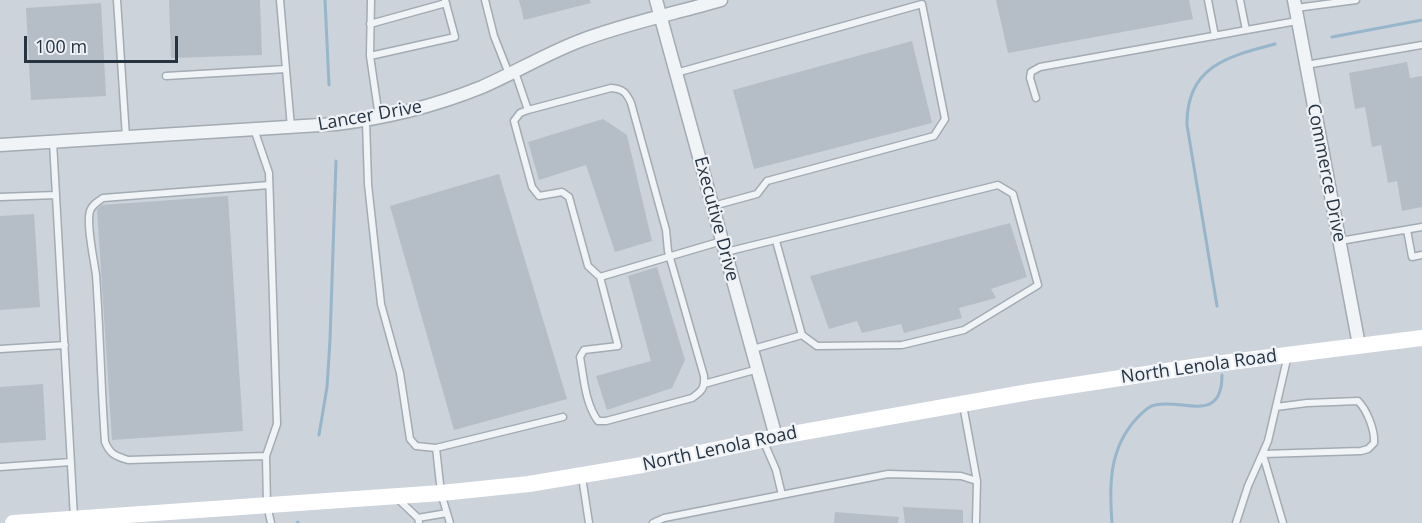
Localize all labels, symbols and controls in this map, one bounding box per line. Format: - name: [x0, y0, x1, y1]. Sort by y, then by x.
- scale bar: [27, 24, 182, 62]
- text: 100 m: [35, 34, 87, 58]
- street label: Lancer Drive: [316, 96, 424, 136]
- street label: Commerce Drive: [1302, 102, 1350, 244]
- street label: Executive Drive: [689, 154, 743, 284]
- street label: North Lenola Road: [1120, 345, 1278, 389]
- street label: North Lenola Road: [641, 422, 799, 476]

